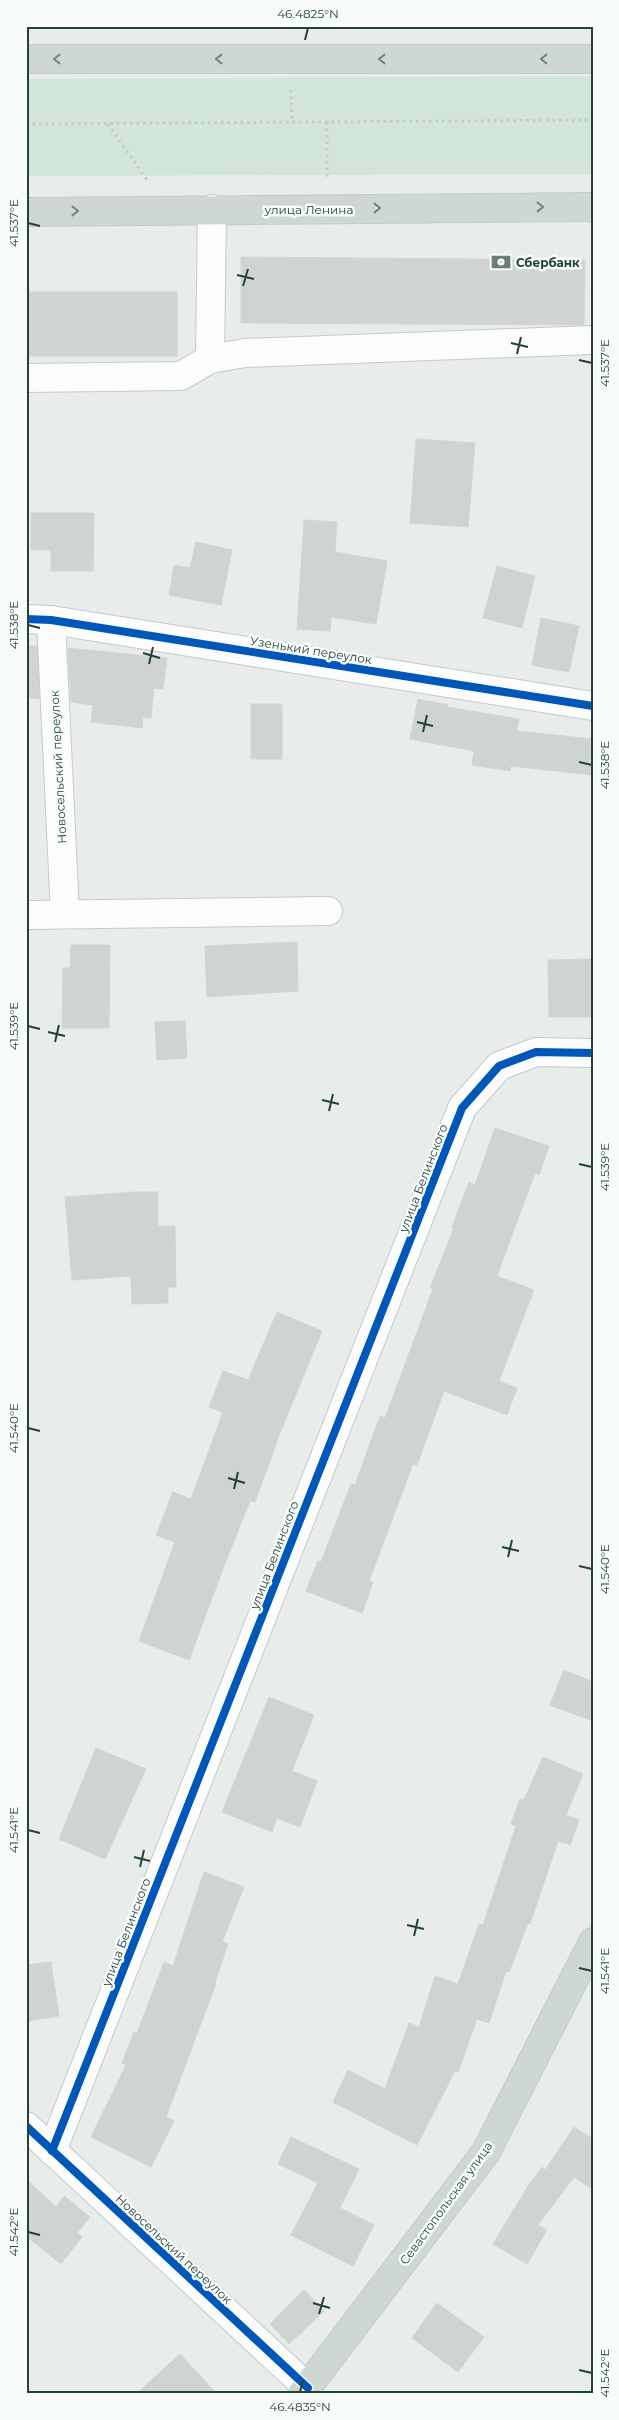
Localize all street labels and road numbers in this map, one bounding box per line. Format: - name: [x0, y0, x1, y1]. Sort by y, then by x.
- street label: улица Ленина: [264, 202, 353, 217]
- street label: Узенький переулок: [249, 633, 373, 667]
- street label: Новосельский переулок: [46, 690, 70, 844]
- street label: улица Белинского: [395, 1121, 451, 1235]
- street label: улица Белинского: [246, 1498, 302, 1612]
- street label: улица Белинского: [98, 1875, 154, 1989]
- street label: Севастопольская улица: [396, 2139, 496, 2267]
- street label: Новосельский переулок: [113, 2191, 235, 2307]

